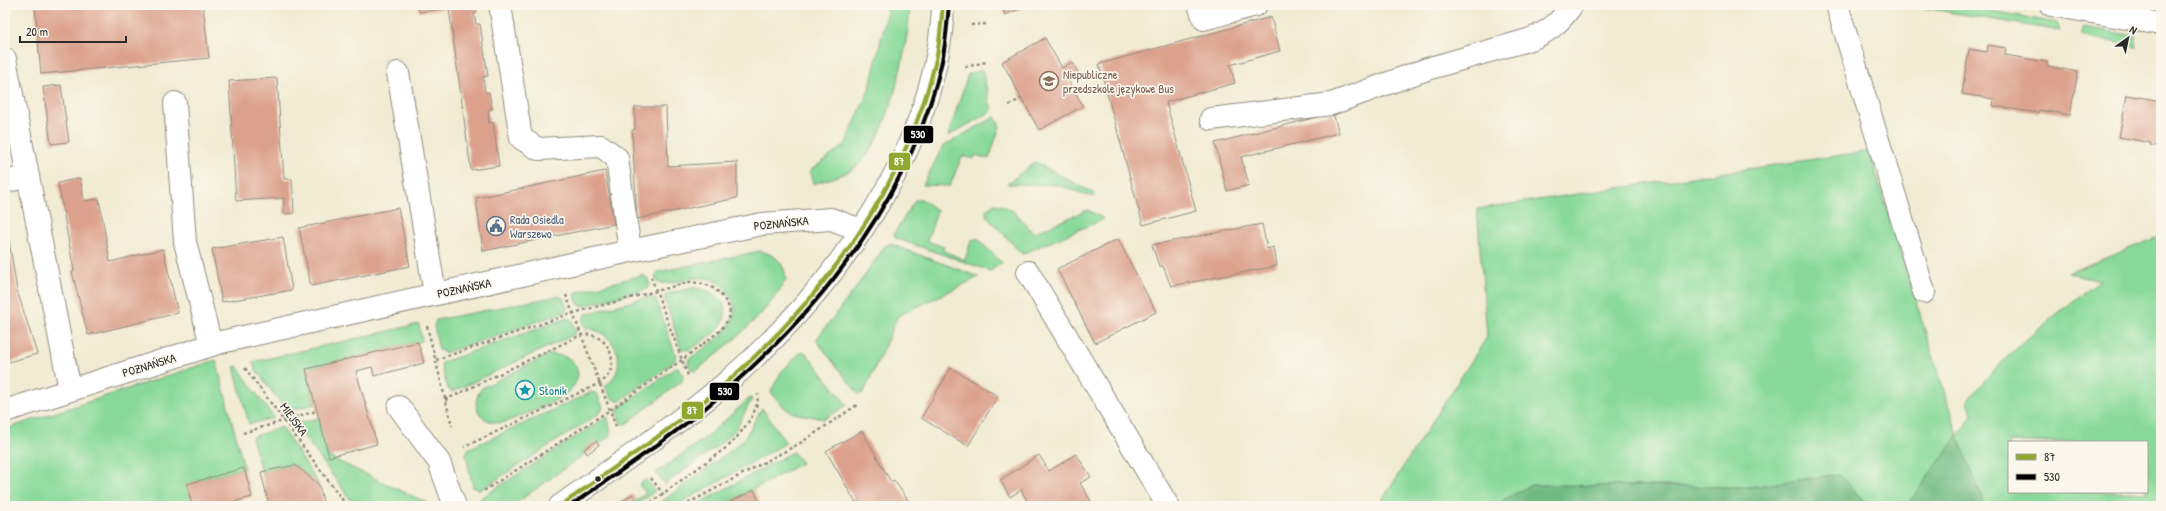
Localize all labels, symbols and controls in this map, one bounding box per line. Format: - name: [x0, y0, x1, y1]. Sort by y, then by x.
- scale bar: [20, 18, 126, 44]
- north arrow: [2108, 18, 2148, 58]
- text: N: [2127, 22, 2140, 37]
- text: 20 m: [26, 23, 48, 40]
- place label: Niepubliczne przedszkole językowe Bus: [1063, 66, 1174, 97]
- school or university icon: Niepubliczne przedszkole językowe Bus: [1038, 70, 1060, 92]
- line badge: 530: [903, 125, 934, 144]
- text: 530: [911, 127, 925, 141]
- line badge: 87: [888, 152, 911, 171]
- text: 87: [894, 154, 905, 168]
- place label: Rada Osiedla Warszewo: [510, 211, 564, 242]
- street label: POZNAŃSKA: [753, 212, 809, 234]
- public building icon: Rada Osiedla Warszewo: [485, 215, 507, 237]
- street label: POZNAŃSKA: [435, 274, 493, 302]
- street label: POZNAŃSKA: [120, 349, 178, 381]
- place icon: Słonik: [514, 379, 536, 401]
- place label: Słonik: [539, 382, 567, 399]
- line badge: 530: [709, 382, 740, 401]
- text: 530: [718, 384, 732, 398]
- street label: MIEJSKA: [276, 399, 312, 439]
- line badge: 87: [681, 401, 704, 420]
- text: 87: [687, 403, 698, 417]
- legend: [2008, 441, 2148, 493]
- text: 87: [2044, 448, 2055, 465]
- text: 530: [2044, 468, 2060, 485]
- unlabelled marker: [593, 474, 603, 484]

